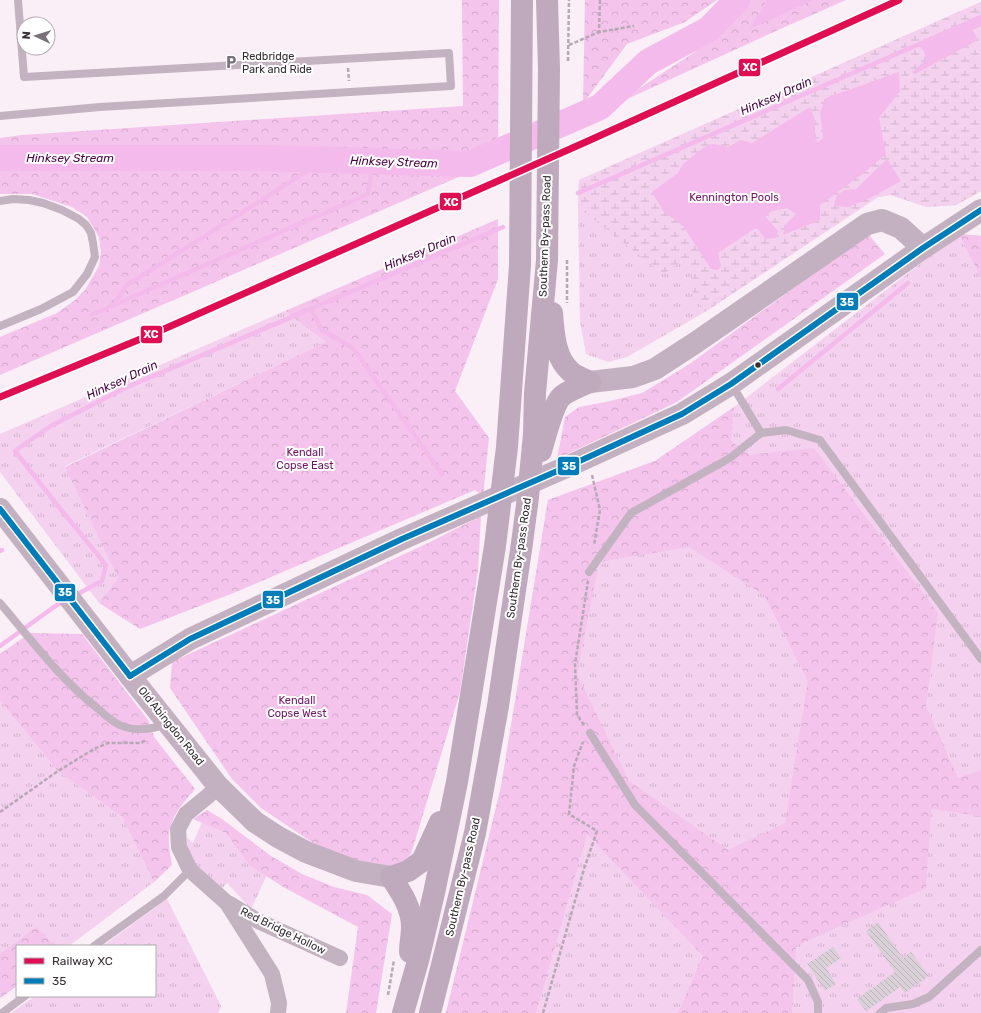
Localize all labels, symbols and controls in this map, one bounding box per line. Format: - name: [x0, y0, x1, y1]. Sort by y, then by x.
- north arrow: [16, 16, 56, 56]
- text: N: [20, 31, 33, 40]
- place label: Redbridge Park and Ride: [242, 50, 312, 76]
- parking icon: Redbridge Park and Ride: [223, 54, 239, 70]
- line badge: XC: [738, 58, 761, 77]
- text: XC: [743, 61, 758, 74]
- water label: Hinksey Drain: [738, 74, 814, 118]
- water label: Hinksey Stream: [26, 151, 114, 165]
- water label: Hinksey Stream: [350, 153, 438, 171]
- street label: Southern By-pass Road: [536, 175, 554, 297]
- park label: Kennington Pools: [689, 191, 779, 204]
- line badge: XC: [439, 192, 462, 211]
- text: XC: [444, 196, 459, 209]
- water label: Hinksey Drain: [382, 231, 458, 273]
- line badge: 35: [836, 292, 859, 311]
- text: 35: [840, 296, 854, 309]
- line badge: XC: [140, 325, 163, 344]
- text: XC: [144, 328, 159, 341]
- water label: Hinksey Drain: [84, 357, 160, 403]
- unlabelled marker: [753, 360, 763, 370]
- park label: Kendall Copse East: [276, 446, 334, 472]
- line badge: 35: [557, 456, 580, 476]
- text: 35: [562, 460, 576, 473]
- street label: Southern By-pass Road: [504, 497, 534, 619]
- line badge: 35: [54, 583, 76, 602]
- text: 35: [58, 586, 72, 599]
- line badge: 35: [262, 590, 284, 609]
- text: 35: [266, 594, 280, 607]
- street label: Old Abingdon Road: [135, 684, 207, 768]
- park label: Kendall Copse West: [267, 694, 327, 720]
- street label: Southern By-pass Road: [443, 816, 483, 938]
- street label: Red Bridge Hollow: [238, 905, 328, 957]
- legend: [16, 945, 156, 997]
- text: Railway XC: [52, 954, 113, 968]
- text: 35: [52, 974, 66, 988]

